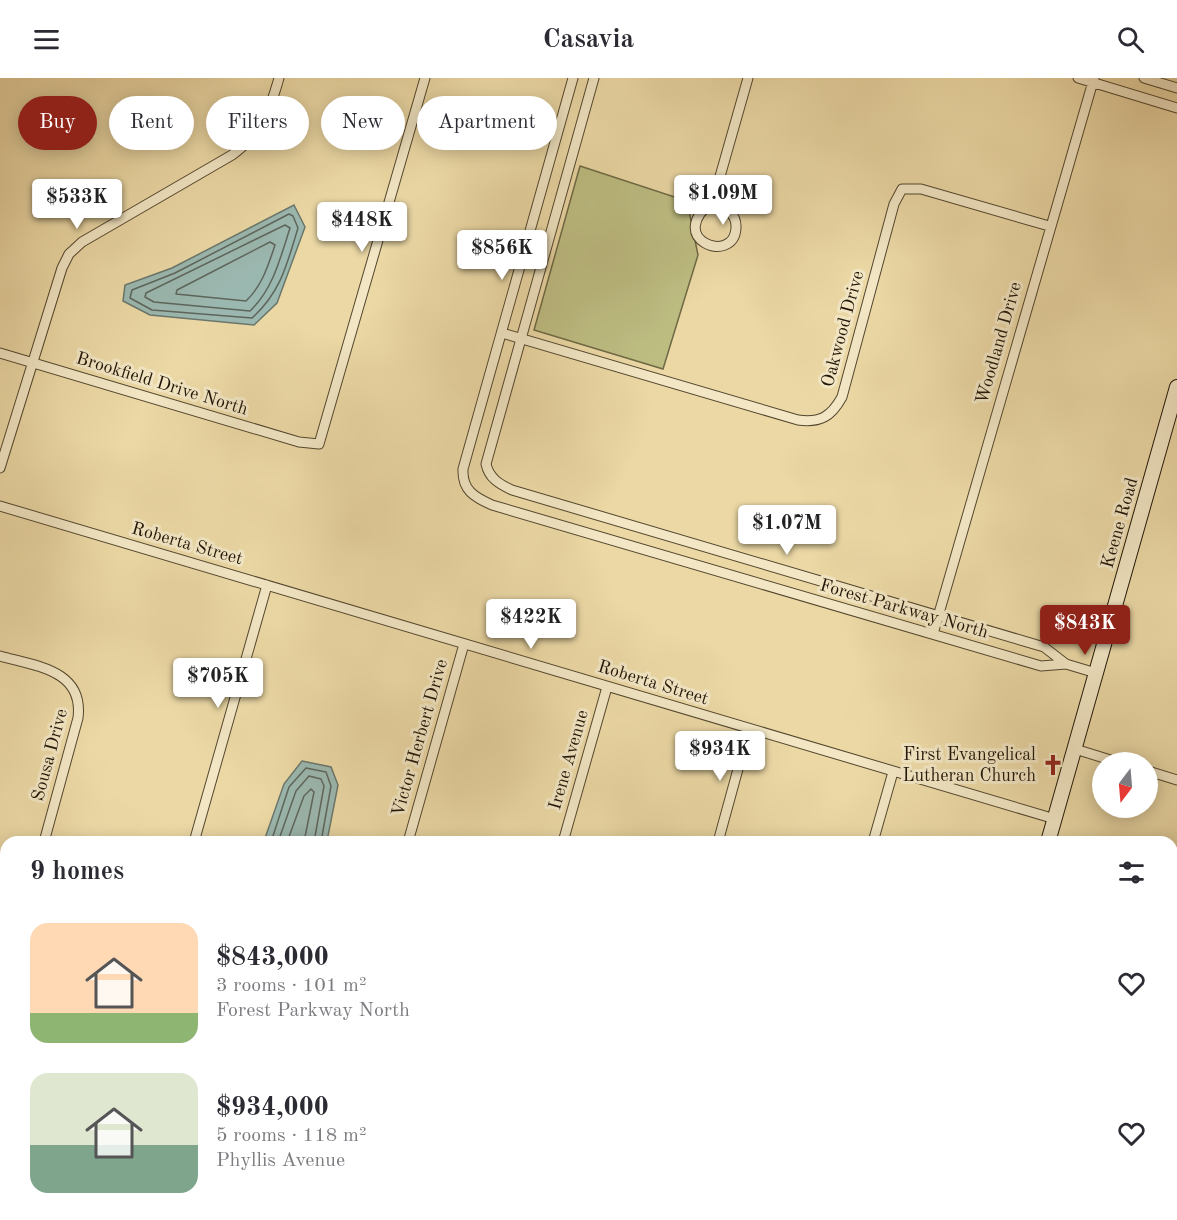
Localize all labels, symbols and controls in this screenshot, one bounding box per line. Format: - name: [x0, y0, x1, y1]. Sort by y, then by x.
- icon: menu: [30, 23, 63, 56]
- icon: search: [1114, 23, 1147, 56]
- text: Casavia: [543, 26, 634, 53]
- chip: Buy: [18, 96, 97, 150]
- chip: Rent: [109, 96, 194, 150]
- chip: Filters: [206, 96, 309, 150]
- chip: New: [321, 96, 405, 150]
- chip: Apartment: [417, 96, 557, 150]
- pin: $1.09M: [674, 175, 772, 226]
- pin: $533K: [35, 179, 119, 230]
- text: $1.09M: [688, 184, 758, 204]
- text: $533K: [46, 188, 108, 208]
- pin: $448K: [320, 202, 404, 253]
- text: $448K: [331, 211, 393, 231]
- pin: $856K: [460, 230, 544, 281]
- text: $856K: [471, 239, 533, 259]
- street label: Oakwood Drive: [819, 269, 867, 389]
- street label: Woodland Drive: [973, 280, 1025, 406]
- street label: Brookfield Drive North: [74, 349, 250, 419]
- street label: Keene Road: [1098, 476, 1142, 570]
- pin: $1.07M: [738, 505, 836, 556]
- text: $1.07M: [752, 514, 822, 534]
- street label: Roberta Street: [129, 520, 245, 568]
- street label: Forest Parkway North: [818, 576, 991, 642]
- pin: $422K: [489, 599, 573, 650]
- pin: $843K: [1043, 605, 1127, 656]
- text: $422K: [500, 608, 562, 628]
- text: $843K: [1054, 614, 1116, 634]
- street label: Victor Herbert Drive: [389, 657, 451, 819]
- pin: $705K: [176, 658, 260, 709]
- street label: Roberta Street: [596, 658, 710, 708]
- text: $705K: [187, 667, 249, 687]
- street label: Sousa Drive: [29, 707, 71, 803]
- street label: Irene Avenue: [546, 708, 592, 812]
- pin: $934K: [678, 731, 762, 782]
- text: $934K: [689, 740, 751, 760]
- place label: First Evangelical Lutheran Church: [902, 746, 1036, 785]
- north arrow: [1092, 752, 1158, 818]
- map controls: [1092, 752, 1158, 818]
- church icon: First Evangelical Lutheran Church: [1041, 753, 1065, 777]
- icon: filters: [1115, 856, 1148, 889]
- text: 9 homes: [30, 859, 124, 885]
- text: $843,000: [216, 945, 329, 971]
- icon: home: [78, 947, 150, 1019]
- icon: heart: [1115, 967, 1148, 1000]
- text: 3 rooms · 101 m²: [216, 976, 366, 996]
- text: Forest Parkway North: [216, 1001, 410, 1021]
- text: $934,000: [216, 1095, 329, 1121]
- icon: home: [78, 1097, 150, 1169]
- icon: heart: [1115, 1117, 1148, 1150]
- text: 5 rooms · 118 m²: [216, 1126, 366, 1146]
- text: Phyllis Avenue: [216, 1151, 345, 1171]

